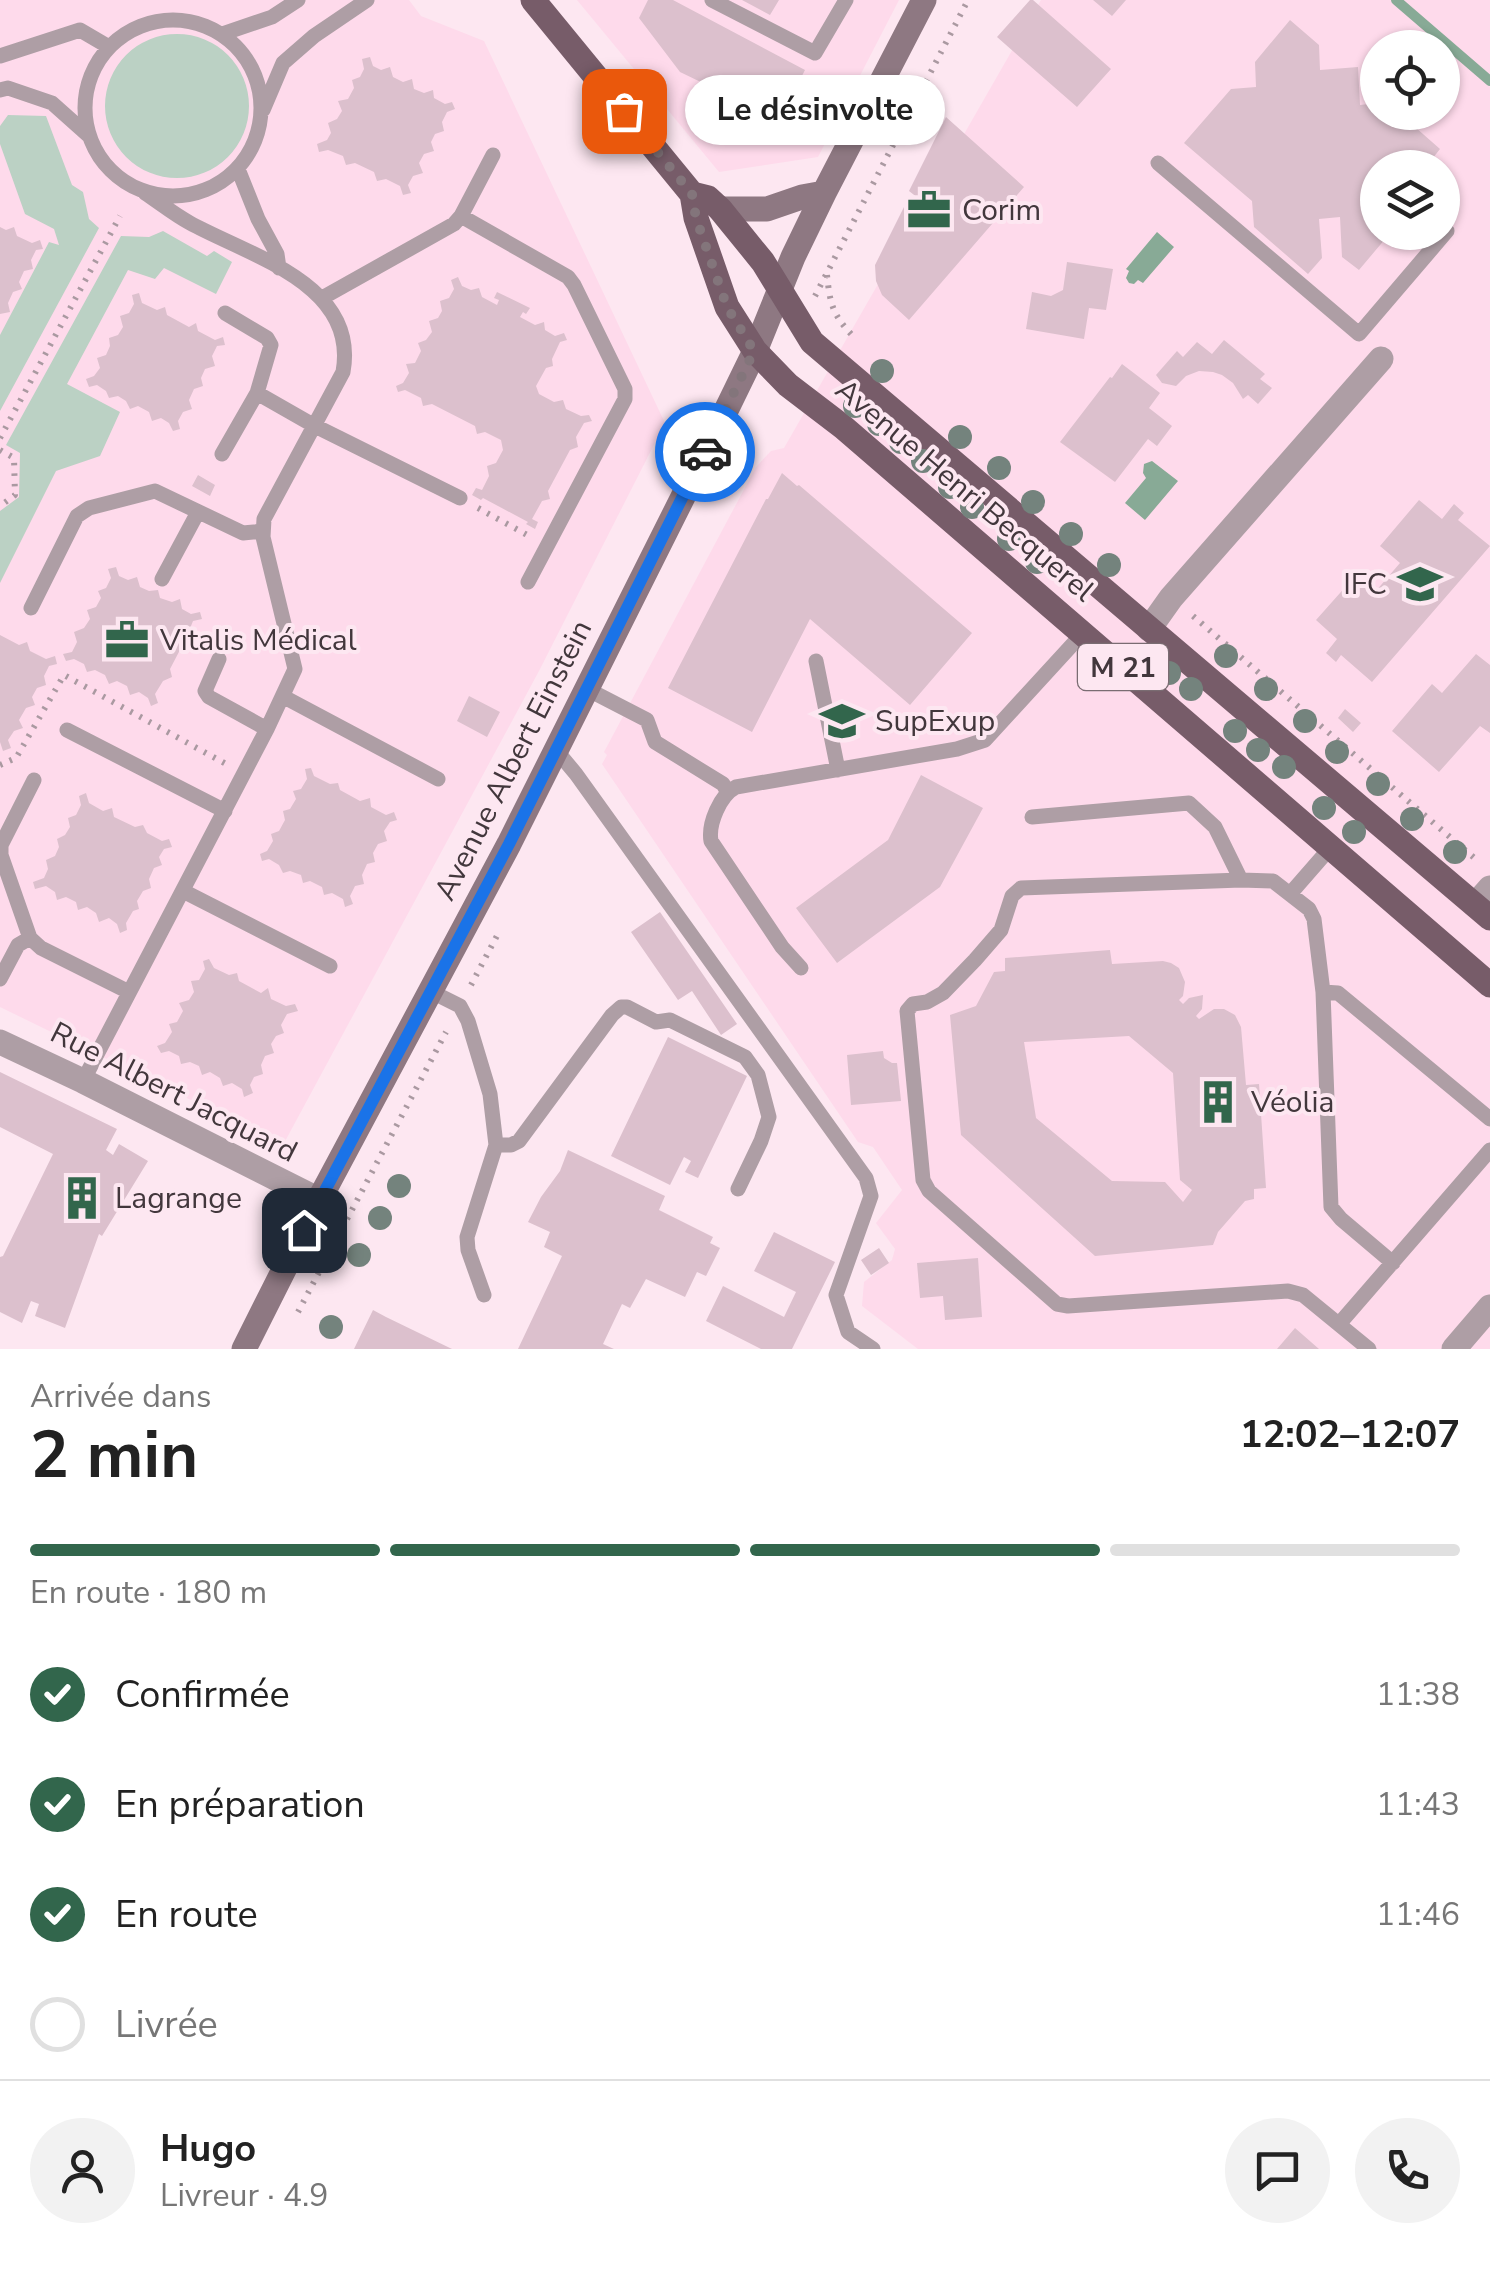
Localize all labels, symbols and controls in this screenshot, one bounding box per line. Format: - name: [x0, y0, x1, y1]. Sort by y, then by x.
- map controls: [1360, 30, 1460, 250]
- button: locate: [1360, 30, 1460, 130]
- pin: [582, 69, 667, 154]
- callout: Le désinvolte: [684, 76, 944, 146]
- icon: bag: [597, 84, 652, 139]
- text: Le désinvolte: [717, 88, 913, 131]
- button: layers: [1360, 150, 1460, 250]
- office icon: Corim: [905, 186, 953, 234]
- place label: Corim: [962, 190, 1041, 231]
- street label: Avenue Henri Becquerel: [826, 370, 1103, 611]
- courier: [655, 402, 755, 502]
- icon: car: [678, 425, 733, 480]
- school or university icon: IFC: [1396, 560, 1444, 608]
- place label: IFC: [1343, 564, 1387, 605]
- street label: Avenue Albert Einstein: [425, 613, 602, 908]
- office icon: Vitalis Médical: [103, 616, 151, 664]
- place label: Vitalis Médical: [159, 620, 357, 661]
- road number: M 21: [1078, 644, 1168, 690]
- school or university icon: SupExup: [818, 697, 866, 745]
- place label: SupExup: [875, 701, 995, 742]
- street label: Rue Albert Jacquard: [43, 1012, 304, 1172]
- building icon: Véolia: [1194, 1078, 1242, 1126]
- place label: Véolia: [1250, 1082, 1334, 1123]
- building icon: Lagrange: [58, 1174, 106, 1222]
- place label: Lagrange: [115, 1178, 242, 1219]
- pin: [262, 1188, 347, 1273]
- icon: home: [277, 1203, 332, 1258]
- text: Arrivée dans: [30, 1375, 211, 1418]
- text: 12:02–12:07: [1240, 1409, 1460, 1460]
- text: 2 min: [30, 1411, 198, 1500]
- text: En route · 180 m: [30, 1571, 267, 1614]
- icon: check: [30, 1667, 85, 1722]
- text: Confirmée: [115, 1669, 290, 1720]
- text: 11:38: [1376, 1673, 1460, 1716]
- icon: check: [30, 1777, 85, 1832]
- text: En préparation: [115, 1779, 365, 1830]
- text: 11:43: [1376, 1783, 1460, 1826]
- icon: check: [30, 1887, 85, 1942]
- text: En route: [115, 1889, 258, 1940]
- text: 11:46: [1376, 1893, 1460, 1936]
- text: Livrée: [115, 1999, 218, 2050]
- button: person: [30, 2118, 135, 2223]
- button: chat: [1225, 2118, 1330, 2223]
- button: phone: [1355, 2118, 1460, 2223]
- text: Hugo: [160, 2123, 256, 2174]
- text: Livreur · 4.9: [160, 2174, 328, 2217]

